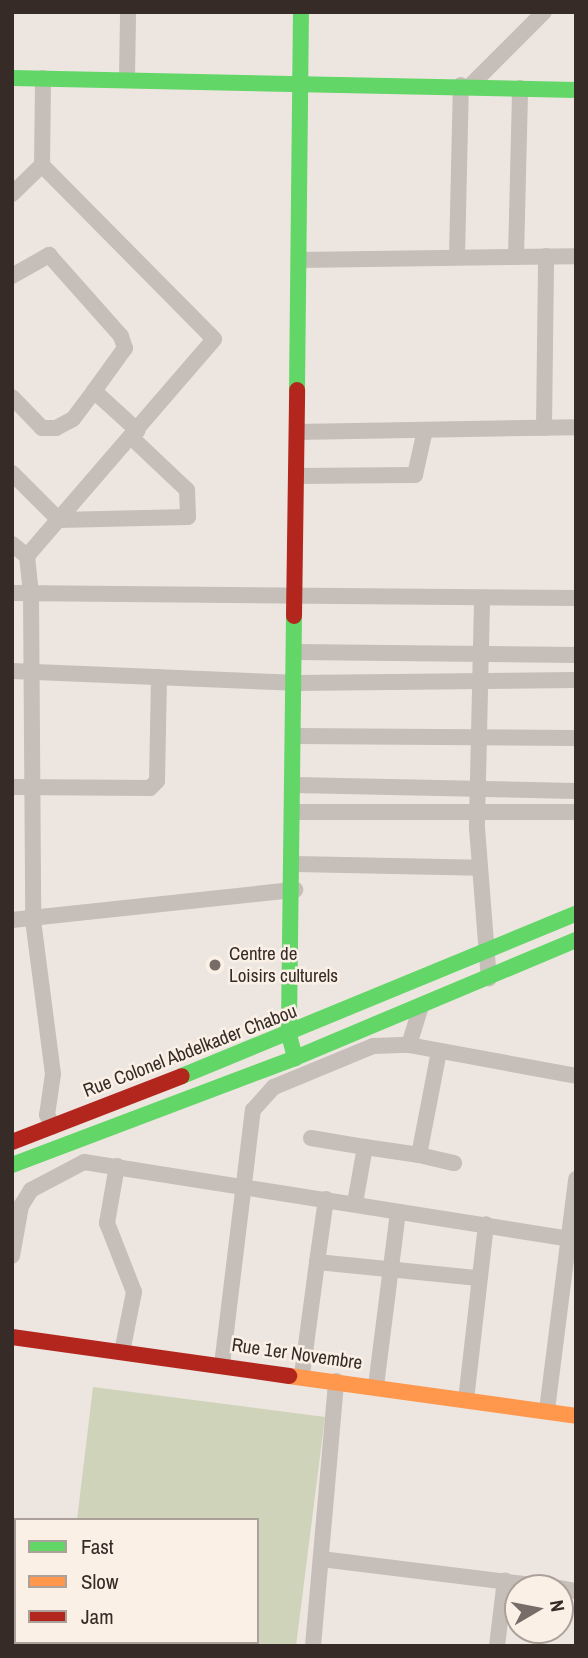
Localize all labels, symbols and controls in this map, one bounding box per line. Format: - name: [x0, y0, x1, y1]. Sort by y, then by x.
- place label: Centre de Loisirs culturels: [229, 943, 338, 987]
- marker: Centre de Loisirs culturels: [207, 957, 223, 973]
- street label: Rue Colonel Abdelkader Chabou: [80, 1000, 300, 1102]
- street label: Rue 1er Novembre: [230, 1334, 364, 1374]
- legend: [14, 1518, 259, 1644]
- text: Fast: [81, 1532, 114, 1561]
- text: Slow: [81, 1567, 118, 1596]
- north arrow: [504, 1574, 574, 1644]
- text: N: [544, 1598, 571, 1613]
- text: Jam: [81, 1602, 114, 1631]

